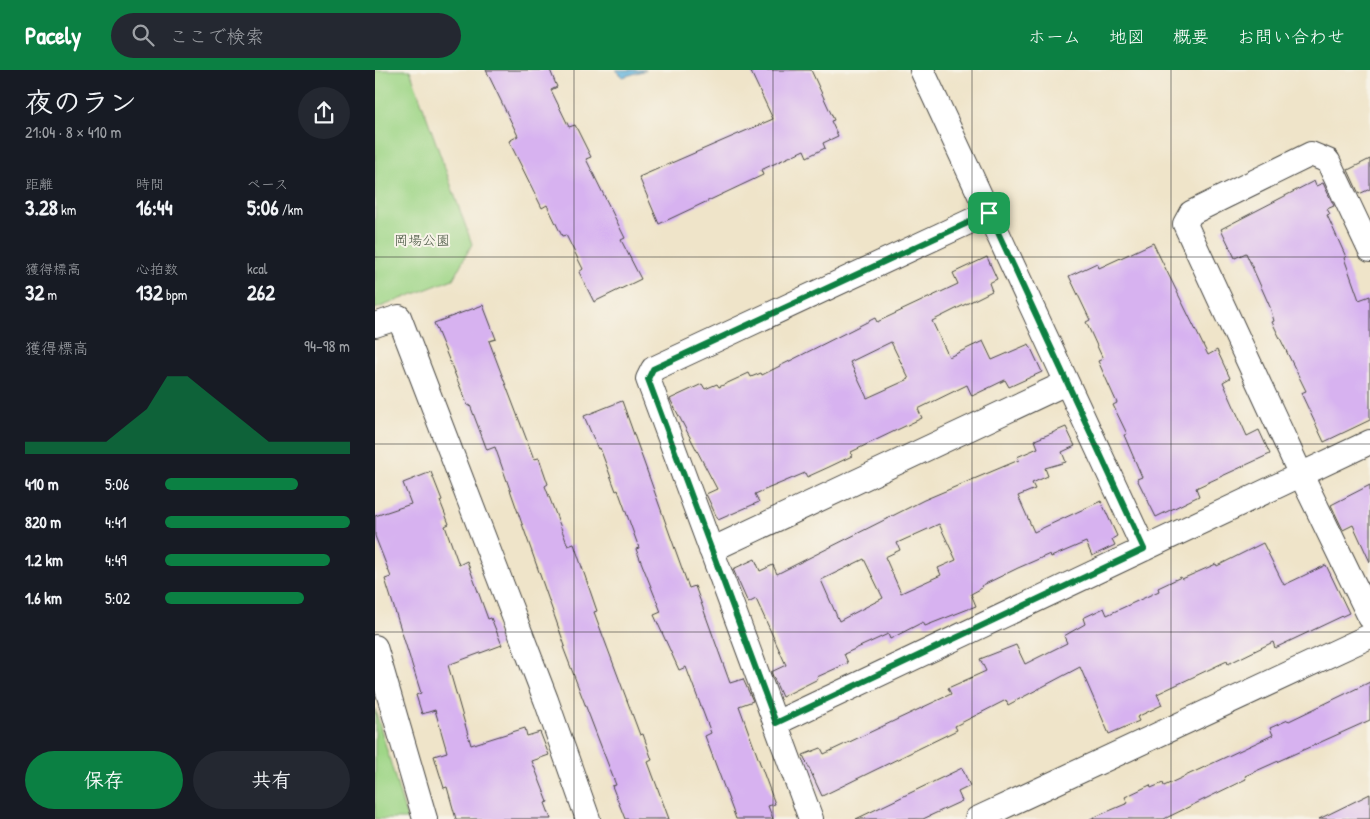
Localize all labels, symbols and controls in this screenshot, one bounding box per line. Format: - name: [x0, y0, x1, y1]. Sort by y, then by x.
- search box: [111, 13, 461, 58]
- text: Pacely: [25, 19, 81, 51]
- icon: search: [129, 21, 157, 49]
- text: ここで検索: [169, 23, 264, 49]
- text: ホーム: [1028, 24, 1081, 49]
- text: 地図: [1109, 24, 1145, 49]
- text: 概要: [1173, 24, 1209, 49]
- text: お問い合わせ: [1237, 24, 1345, 49]
- text: 夜のラン: [25, 83, 137, 121]
- button: share: [298, 87, 350, 139]
- text: 21:04 · 8 × 410 m: [25, 121, 121, 143]
- text: 距離: [25, 174, 53, 193]
- text: 時間: [136, 174, 164, 193]
- text: ペース: [247, 174, 288, 193]
- pin: [968, 192, 1010, 234]
- text: 3.28: [25, 193, 58, 222]
- text: 16:44: [136, 193, 173, 222]
- text: 5:06: [247, 193, 279, 222]
- icon: arrive: [975, 199, 1003, 227]
- text: km: [58, 200, 76, 219]
- text: /km: [279, 200, 303, 219]
- park label: 岡場公園: [394, 230, 450, 249]
- text: 獲得標高: [25, 259, 81, 278]
- text: 心拍数: [136, 259, 178, 278]
- text: kcal: [247, 259, 267, 278]
- text: 32: [25, 278, 44, 307]
- text: 132: [136, 278, 163, 307]
- text: 262: [247, 278, 275, 307]
- text: m: [44, 285, 57, 304]
- text: bpm: [163, 285, 187, 304]
- text: 94–98 m: [304, 335, 350, 357]
- text: 獲得標高: [25, 337, 89, 359]
- text: 410 m: [25, 473, 59, 495]
- text: 5:06: [105, 473, 129, 495]
- text: 820 m: [25, 511, 61, 533]
- text: 4:41: [105, 511, 127, 533]
- text: 1.2 km: [25, 549, 63, 571]
- text: 4:49: [105, 549, 127, 571]
- text: 1.6 km: [25, 587, 62, 609]
- text: 5:02: [105, 587, 130, 609]
- button: 保存: [25, 751, 183, 809]
- button: 共有: [193, 751, 350, 809]

